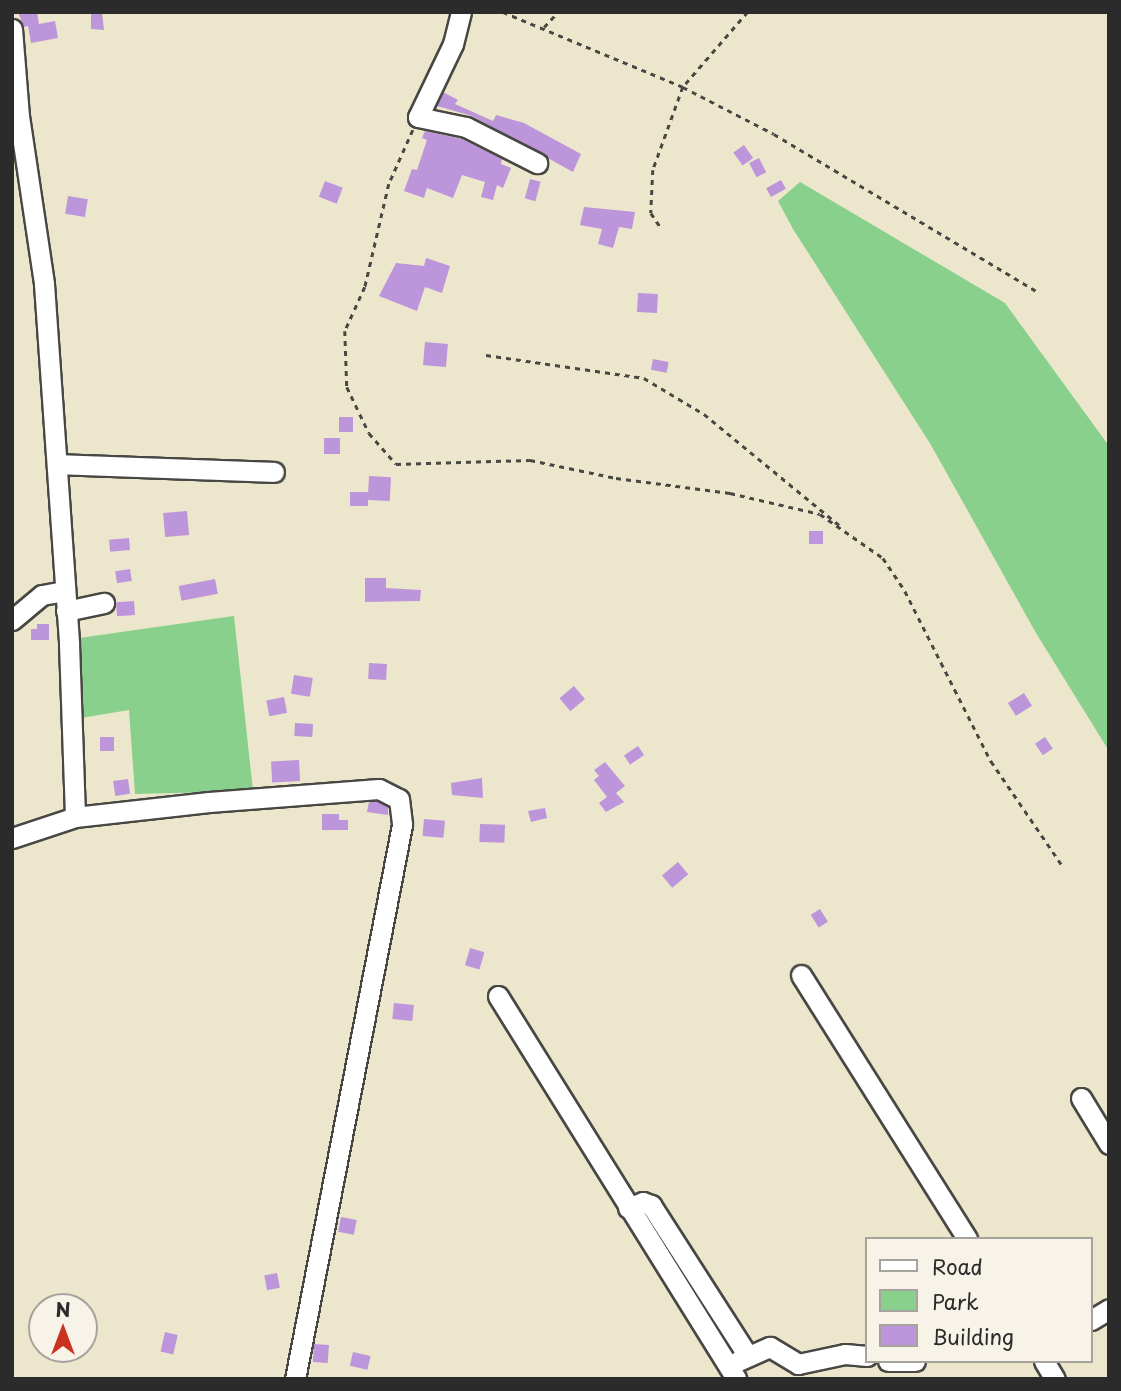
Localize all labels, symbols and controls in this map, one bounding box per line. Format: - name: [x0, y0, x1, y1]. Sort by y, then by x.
- legend: [866, 1237, 1093, 1363]
- text: Road: [932, 1250, 983, 1282]
- text: Park: [932, 1285, 979, 1317]
- north arrow: [28, 1293, 98, 1363]
- text: N: [55, 1295, 71, 1323]
- text: Building: [932, 1320, 1014, 1352]

